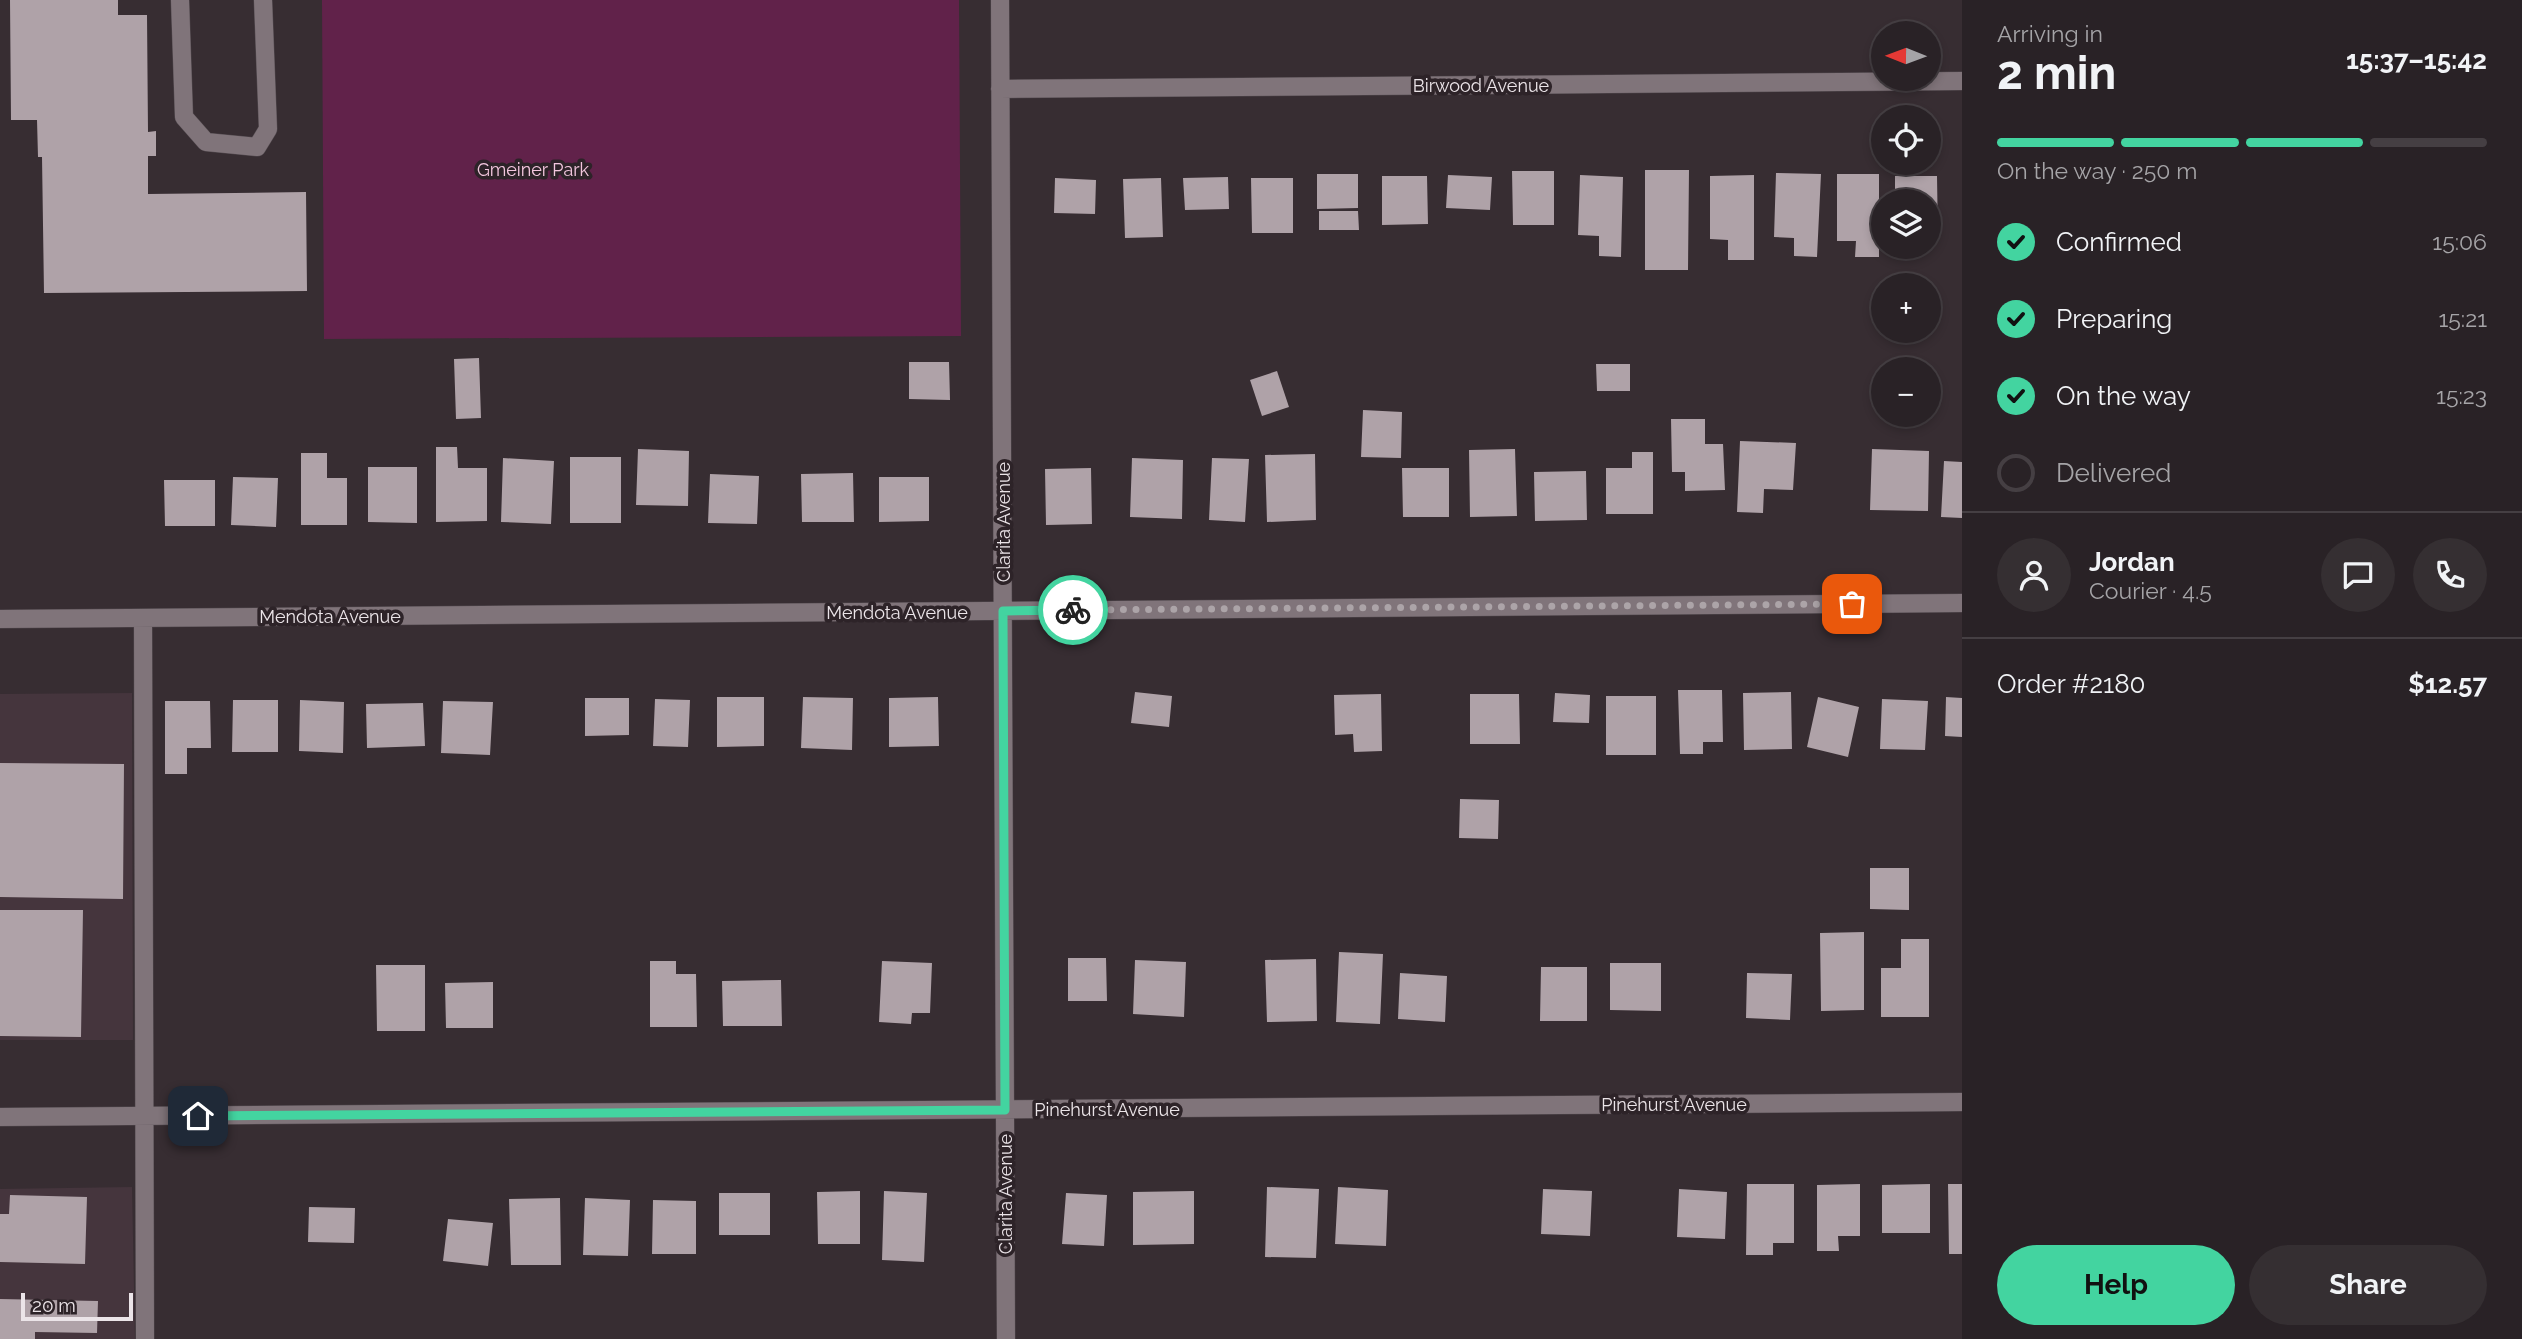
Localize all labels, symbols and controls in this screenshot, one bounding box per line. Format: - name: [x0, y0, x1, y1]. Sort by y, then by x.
- text: Arriving in: [1997, 20, 2103, 47]
- north arrow: [1871, 21, 1941, 91]
- map controls: [1871, 21, 1941, 427]
- text: 15:37–15:42: [2346, 45, 2487, 75]
- text: 2 min: [1997, 46, 2116, 100]
- street label: Birwood Avenue: [1413, 75, 1550, 96]
- button: locate: [1871, 105, 1941, 175]
- text: On the way · 250 m: [1997, 157, 2197, 184]
- park label: Gmeiner Park: [477, 159, 590, 180]
- button: layers: [1871, 189, 1941, 259]
- icon: check: [1997, 223, 2035, 261]
- text: Confirmed: [2056, 227, 2182, 257]
- text: 15:06: [2432, 228, 2487, 255]
- button: +: [1871, 273, 1941, 343]
- icon: check: [1997, 300, 2035, 338]
- text: Preparing: [2056, 304, 2172, 334]
- text: 15:21: [2438, 305, 2487, 332]
- button: −: [1871, 357, 1941, 427]
- icon: check: [1997, 377, 2035, 415]
- text: On the way: [2056, 381, 2191, 411]
- text: 15:23: [2436, 382, 2487, 409]
- text: Delivered: [2056, 458, 2171, 488]
- street label: Clarita Avenue: [993, 461, 1014, 582]
- button: person: [1997, 538, 2071, 612]
- button: chat: [2321, 538, 2395, 612]
- button: phone: [2413, 538, 2487, 612]
- text: Jordan: [2089, 547, 2175, 577]
- pin: [1822, 574, 1882, 634]
- courier: [1038, 575, 1108, 645]
- text: Courier · 4.5: [2089, 577, 2212, 604]
- icon: bag: [1833, 585, 1871, 623]
- icon: bike: [1054, 591, 1092, 629]
- street label: Mendota Avenue: [826, 602, 968, 623]
- street label: Mendota Avenue: [259, 606, 401, 627]
- text: Order #2180: [1997, 669, 2145, 699]
- text: $12.57: [2408, 669, 2487, 699]
- pin: [168, 1086, 228, 1146]
- street label: Pinehurst Avenue: [1601, 1094, 1747, 1115]
- icon: home: [179, 1097, 217, 1135]
- street label: Pinehurst Avenue: [1034, 1099, 1180, 1120]
- street label: Clarita Avenue: [995, 1133, 1016, 1254]
- button: Help: [1997, 1245, 2235, 1325]
- button: Share: [2249, 1245, 2487, 1325]
- scale bar: [21, 1290, 133, 1322]
- text: 20 m: [32, 1294, 76, 1316]

